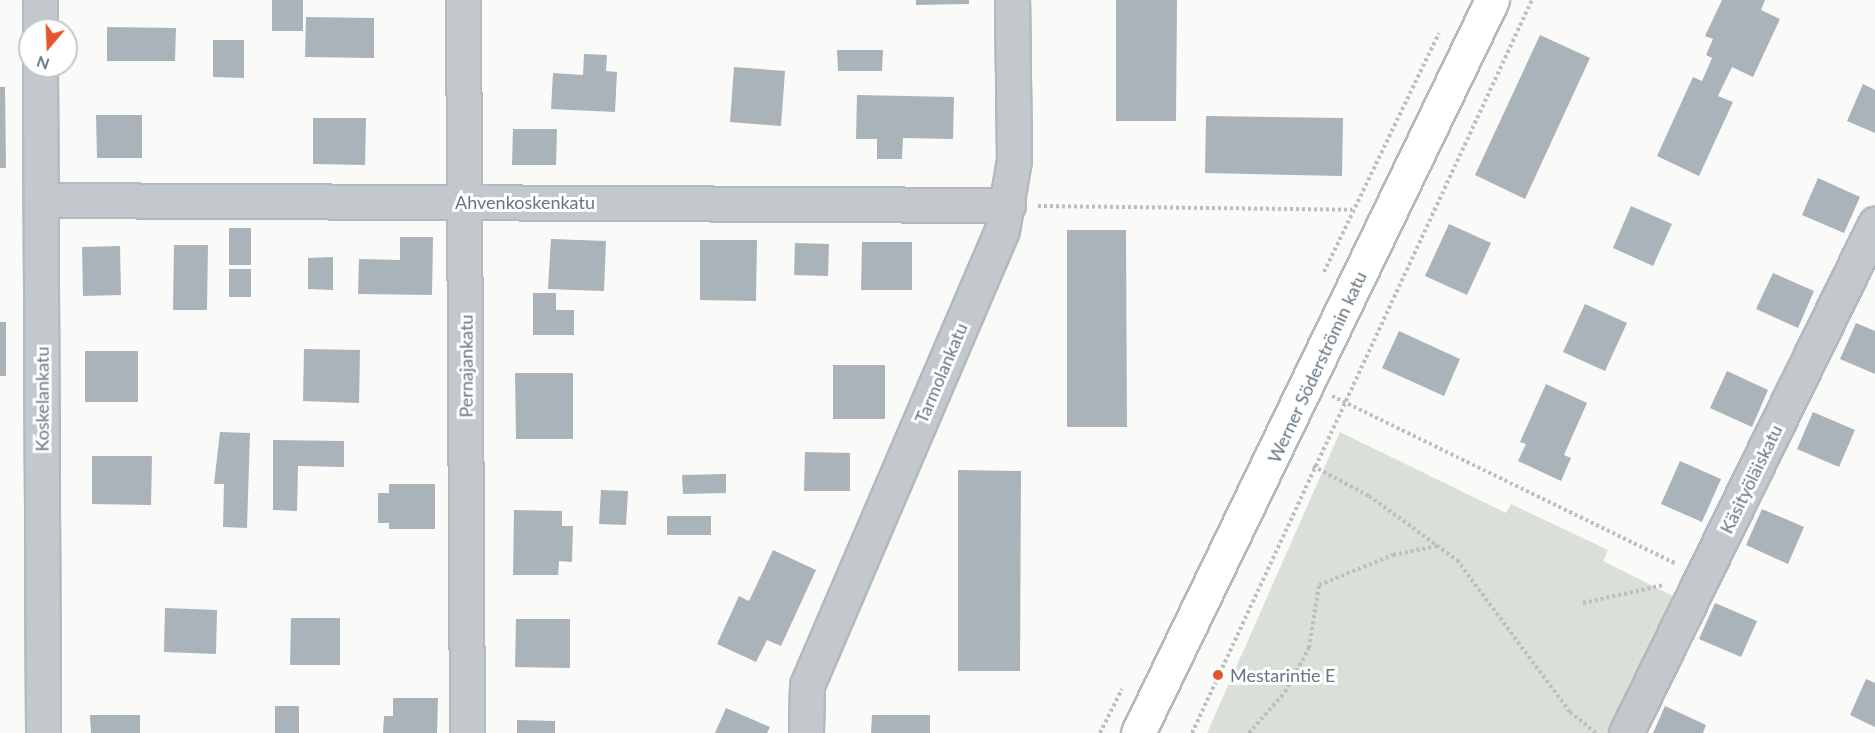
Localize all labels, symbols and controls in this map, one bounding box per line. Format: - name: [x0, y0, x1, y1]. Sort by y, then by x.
- north arrow: [18, 18, 78, 78]
- text: N: [34, 53, 52, 75]
- street label: Ahvenkoskenkatu: [455, 191, 595, 213]
- street label: Werner Söderströmin katu: [1263, 268, 1371, 466]
- street label: Pernajankatu: [455, 314, 477, 418]
- street label: Tarmolankatu: [910, 320, 972, 426]
- street label: Koskelankatu: [31, 346, 53, 452]
- street label: Käsityöläiskatu: [1715, 421, 1787, 537]
- place label: Mestarintie E: [1230, 664, 1336, 686]
- marker: Mestarintie E: [1211, 668, 1225, 682]

